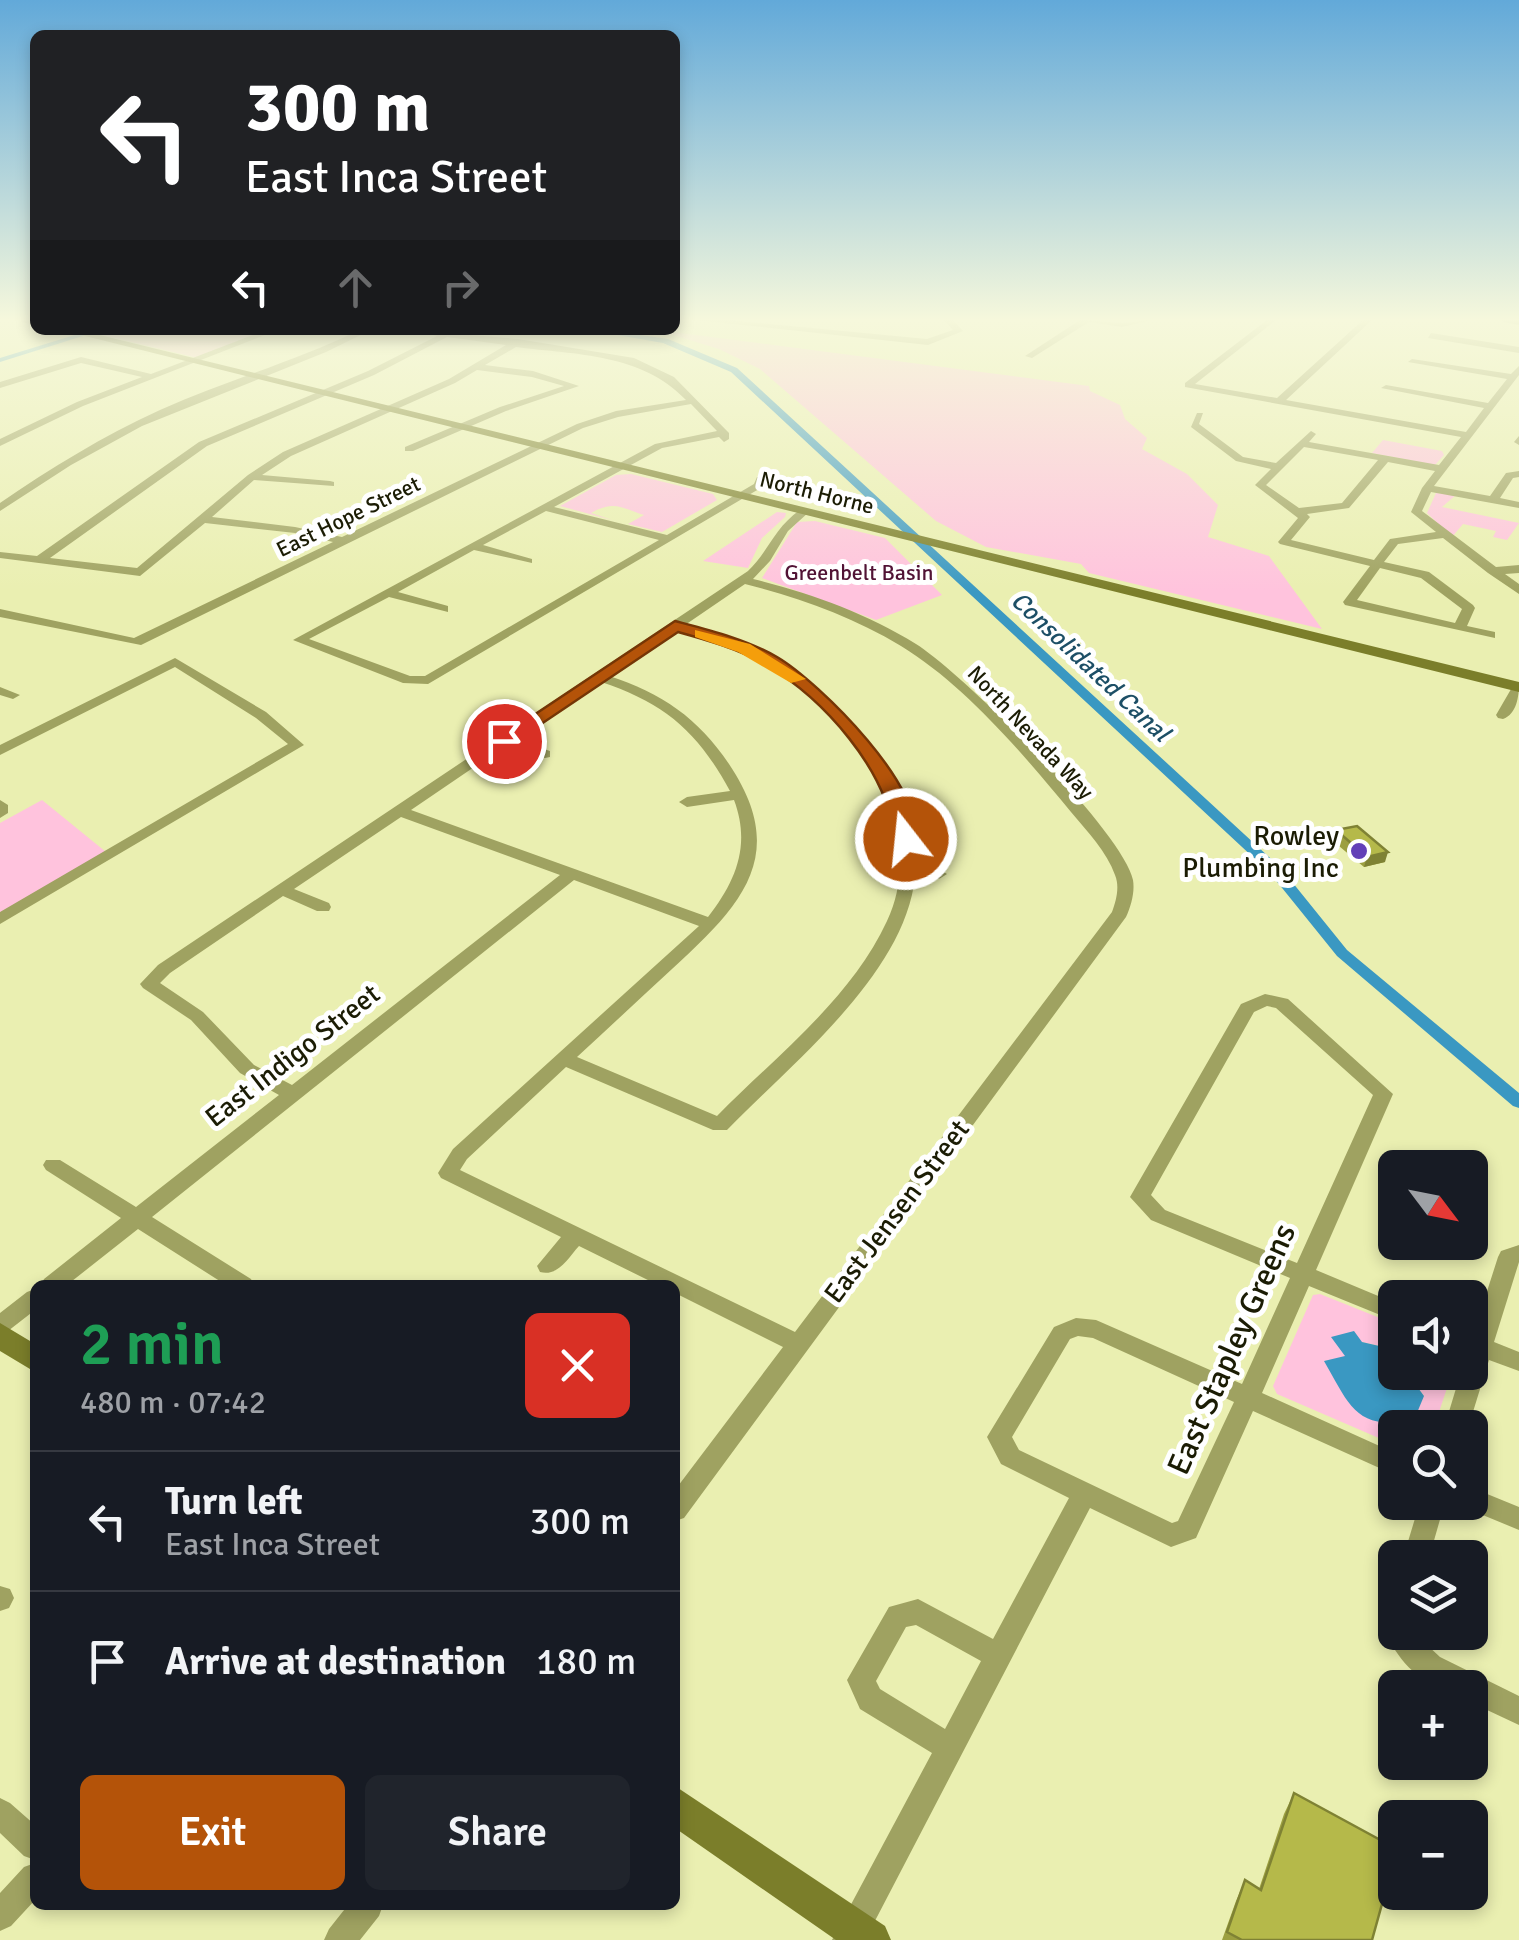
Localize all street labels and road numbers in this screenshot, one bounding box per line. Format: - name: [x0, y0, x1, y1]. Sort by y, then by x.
- street label: North Horne: [757, 465, 877, 520]
- street label: East Hope Street: [272, 470, 425, 563]
- street label: North Nevada Way: [962, 660, 1100, 805]
- street label: East Indigo Street: [198, 977, 387, 1135]
- street label: East Jensen Street: [817, 1113, 977, 1310]
- street label: East Stapley Greens: [1159, 1218, 1304, 1481]

